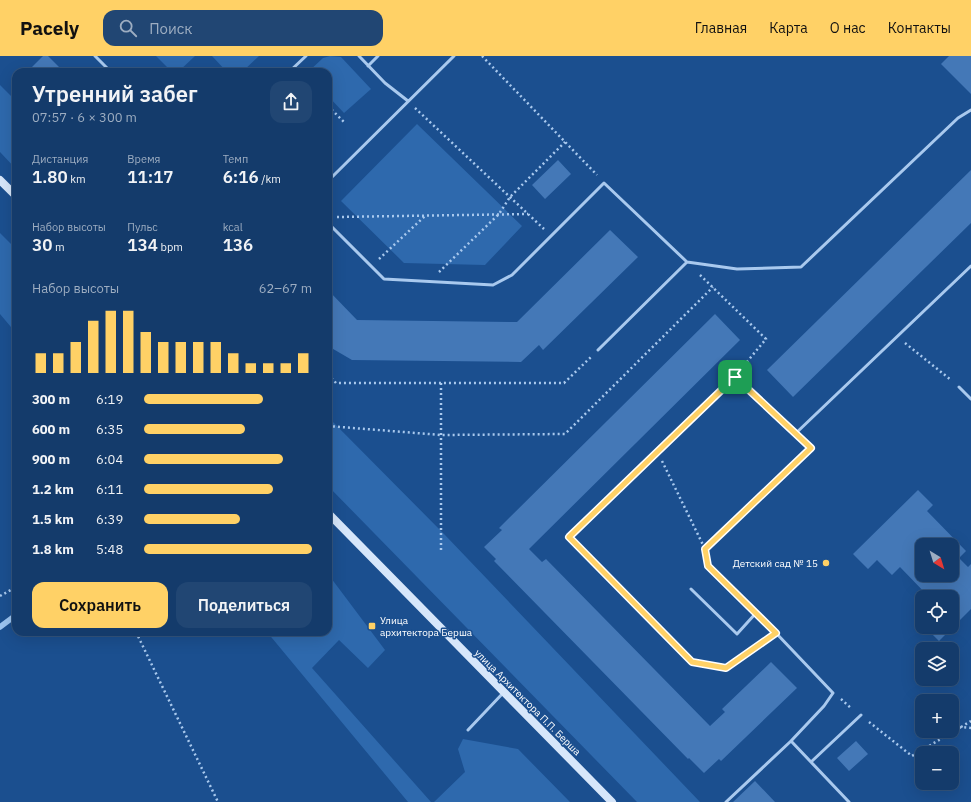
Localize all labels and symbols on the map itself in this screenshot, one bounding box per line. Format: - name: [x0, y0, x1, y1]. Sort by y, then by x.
- pin: [718, 360, 752, 394]
- north arrow: [915, 538, 959, 582]
- place label: Детский сад № 15: [733, 557, 818, 570]
- marker: Детский сад № 15: [821, 558, 831, 568]
- place label: Улица архитектора Берша: [380, 614, 473, 639]
- marker: Улица архитектора Берша: [367, 621, 377, 631]
- street label: улица Архитектора П.П. Берша: [472, 646, 584, 759]

